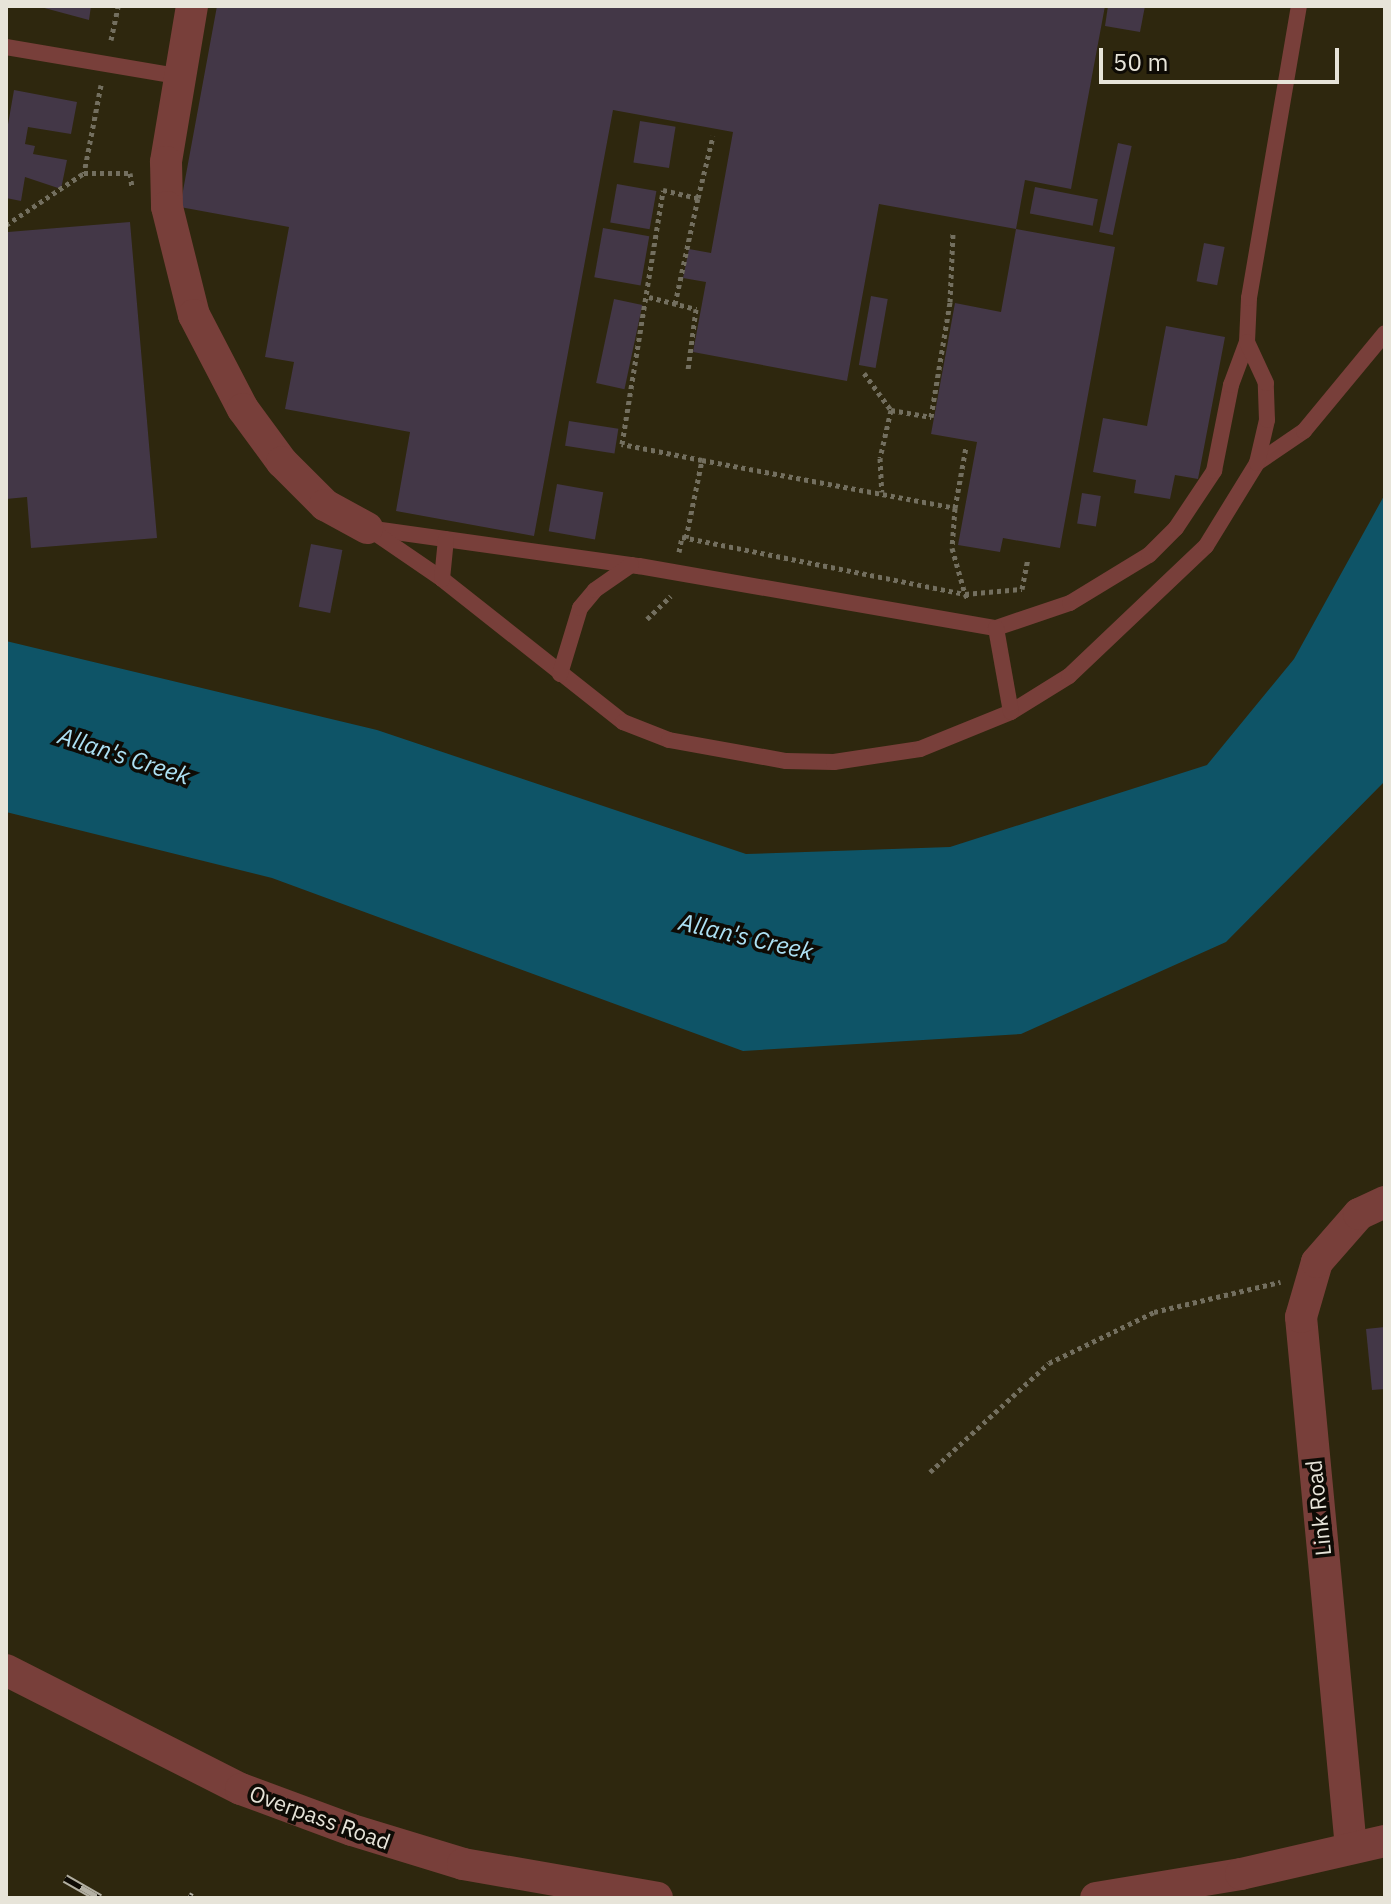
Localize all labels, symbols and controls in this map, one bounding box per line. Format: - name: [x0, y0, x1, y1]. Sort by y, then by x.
- scale bar: [1103, 32, 1343, 82]
- text: 50 m: [1113, 46, 1168, 78]
- water label: Allan's Creek: [55, 721, 193, 791]
- water label: Allan's Creek: [676, 908, 816, 966]
- street label: Link Road: [1300, 1459, 1336, 1557]
- street label: Overpass Road: [246, 1779, 394, 1855]

